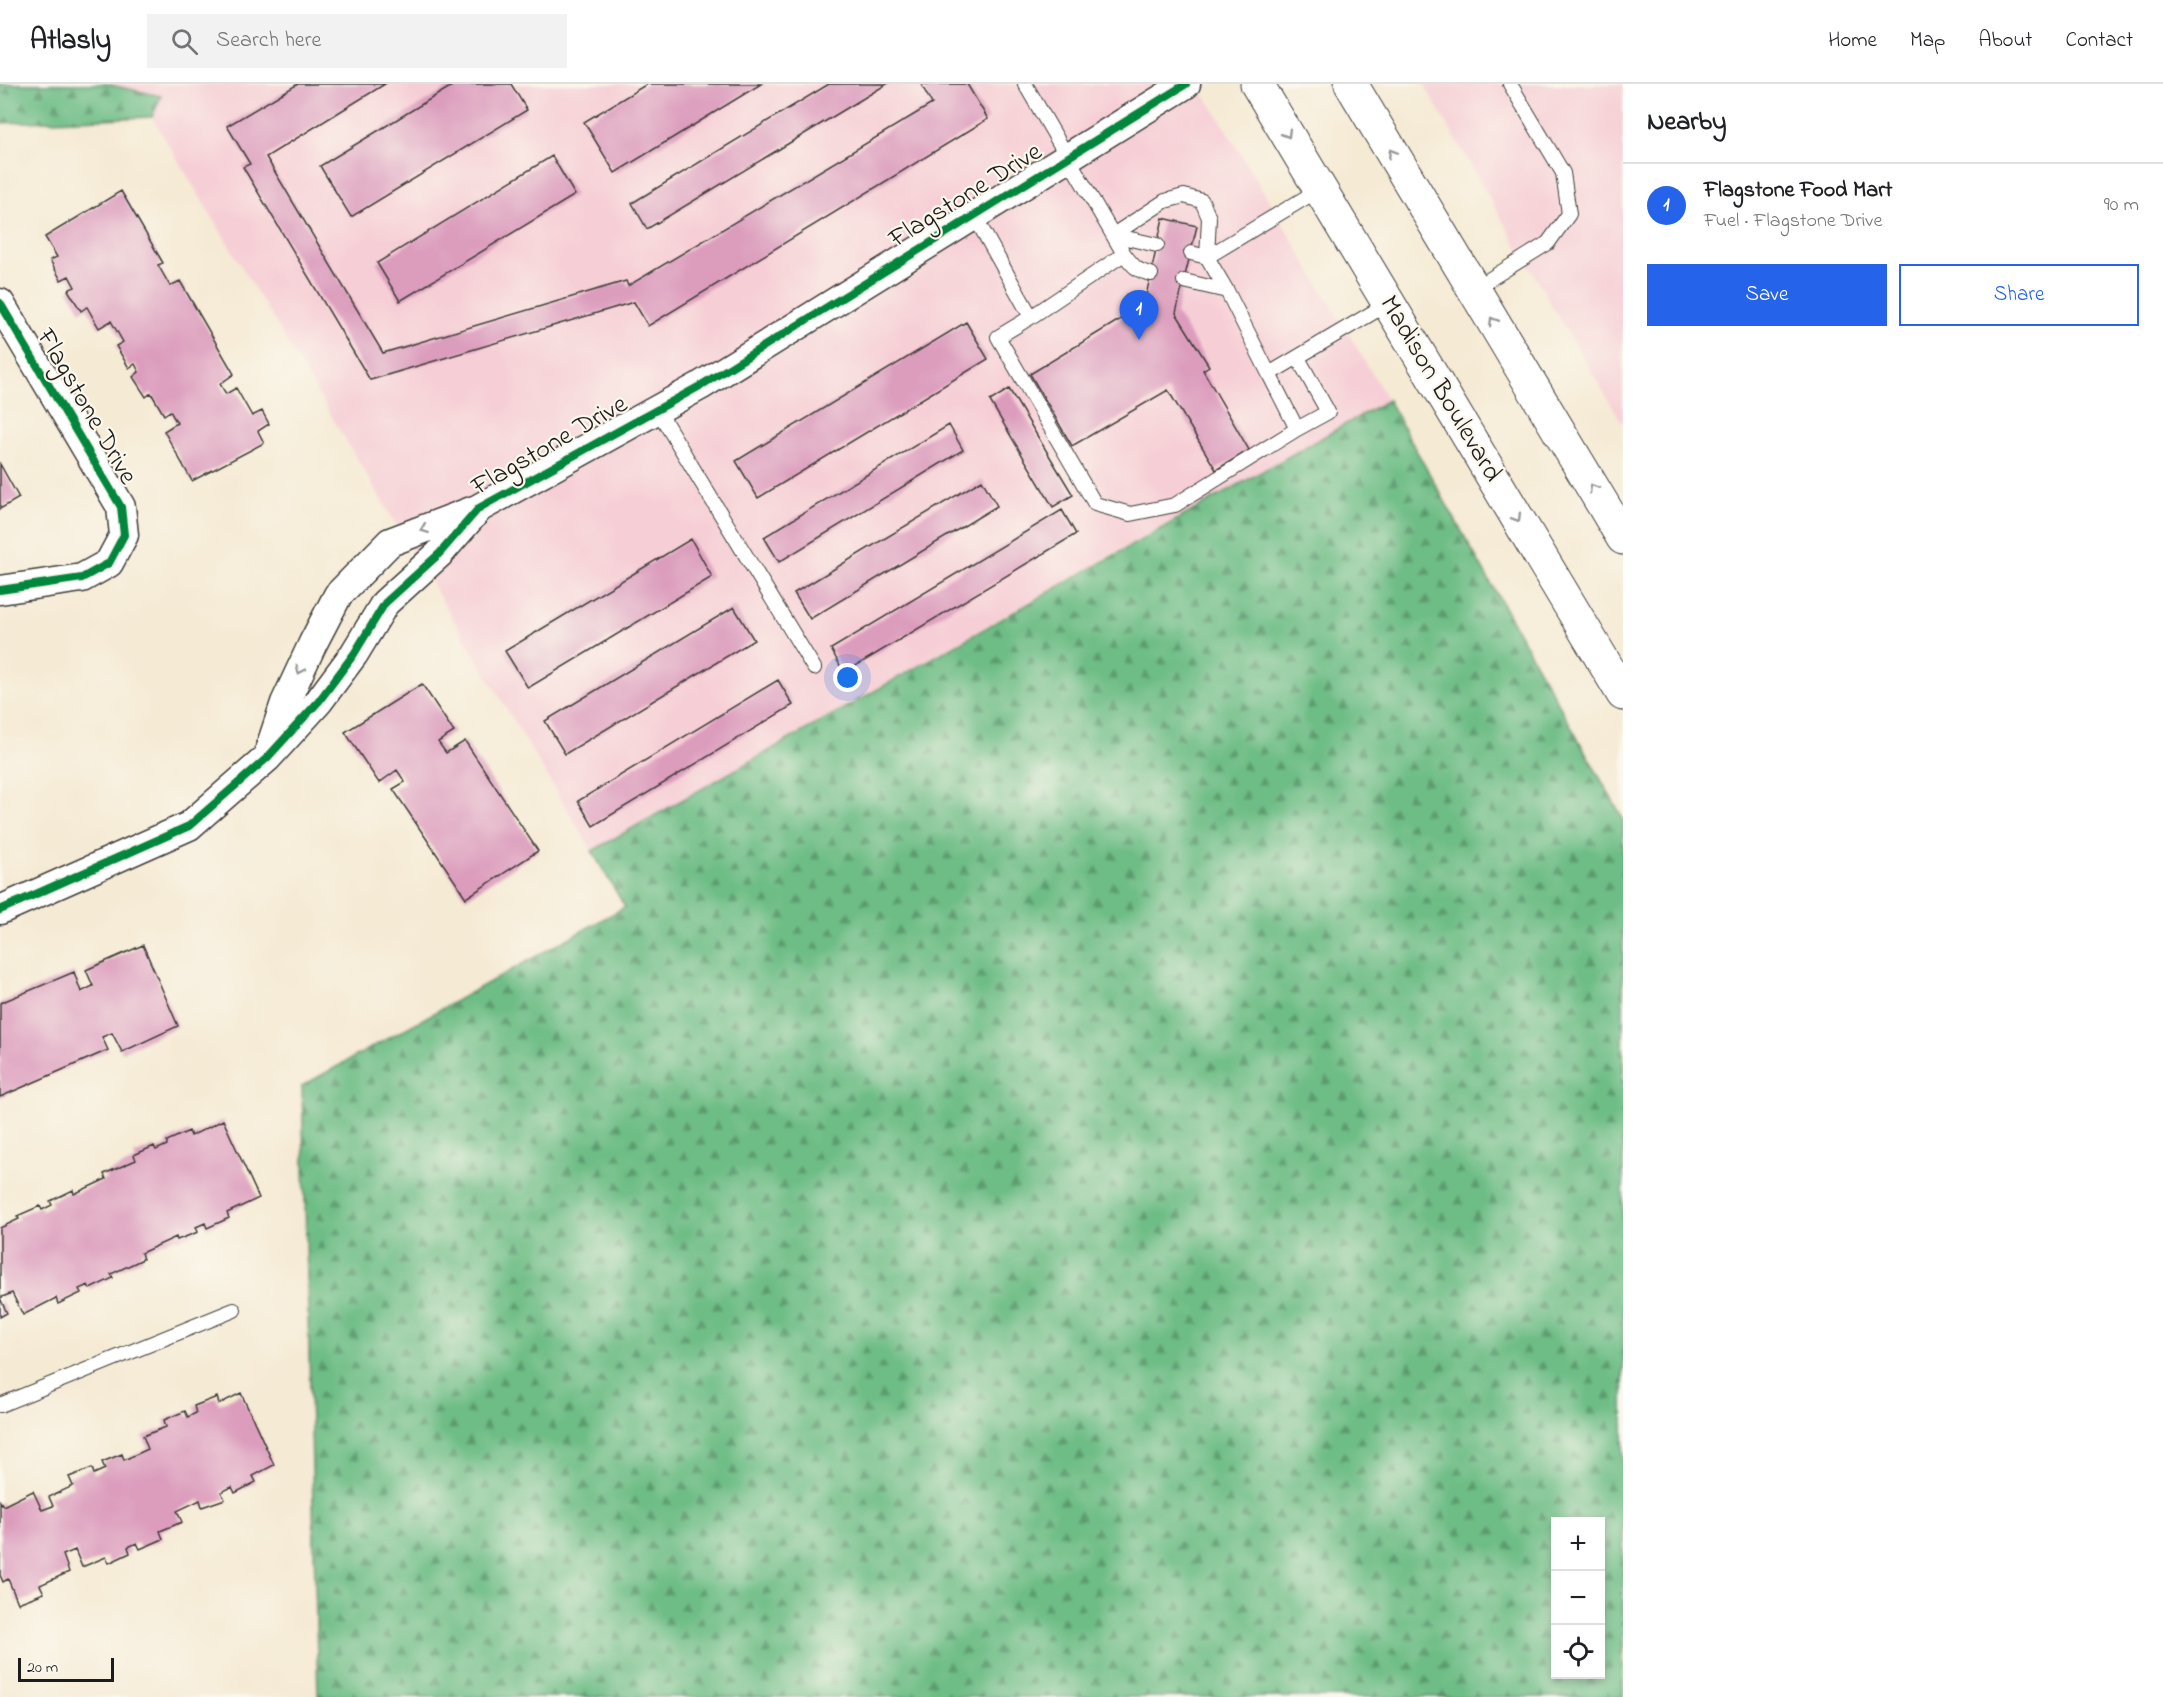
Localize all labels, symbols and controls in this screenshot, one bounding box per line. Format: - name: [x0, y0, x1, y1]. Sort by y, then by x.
- search box: [147, 14, 567, 68]
- text: Atlasly: [30, 21, 111, 62]
- icon: search: [168, 25, 201, 58]
- text: Search here: [216, 25, 321, 57]
- text: Home: [1828, 26, 1877, 56]
- text: Map: [1910, 26, 1945, 56]
- text: About: [1978, 26, 2032, 56]
- text: Contact: [2065, 26, 2133, 56]
- text: Nearby: [1647, 104, 1726, 142]
- one-way arrow: [1280, 128, 1292, 138]
- street label: Flagstone Drive: [881, 133, 1051, 259]
- one-way arrow: [1388, 149, 1400, 159]
- text: Flagstone Food Mart: [1704, 175, 1892, 207]
- text: 1: [1663, 191, 1670, 220]
- text: 90 m: [2104, 191, 2139, 220]
- text: Fuel · Flagstone Drive: [1704, 207, 1883, 236]
- button: Save: [1647, 264, 1887, 326]
- button: Share: [1899, 264, 2139, 326]
- street label: Madison Boulevard: [1369, 288, 1511, 490]
- pin: 1: [1120, 290, 1158, 340]
- one-way arrow: [1488, 317, 1500, 327]
- street label: Flagstone Drive: [25, 321, 147, 493]
- street label: Flagstone Drive: [464, 385, 636, 507]
- one-way arrow: [1589, 484, 1600, 494]
- one-way arrow: [1510, 512, 1522, 522]
- one-way arrow: [419, 522, 430, 534]
- your location: [833, 663, 862, 692]
- one-way arrow: [295, 664, 307, 675]
- map controls: [1551, 1517, 1605, 1679]
- button: +: [1551, 1517, 1605, 1571]
- button: −: [1551, 1571, 1605, 1625]
- button: locate: [1551, 1625, 1605, 1679]
- scale bar: [18, 1655, 114, 1682]
- text: 20 m: [27, 1656, 58, 1680]

